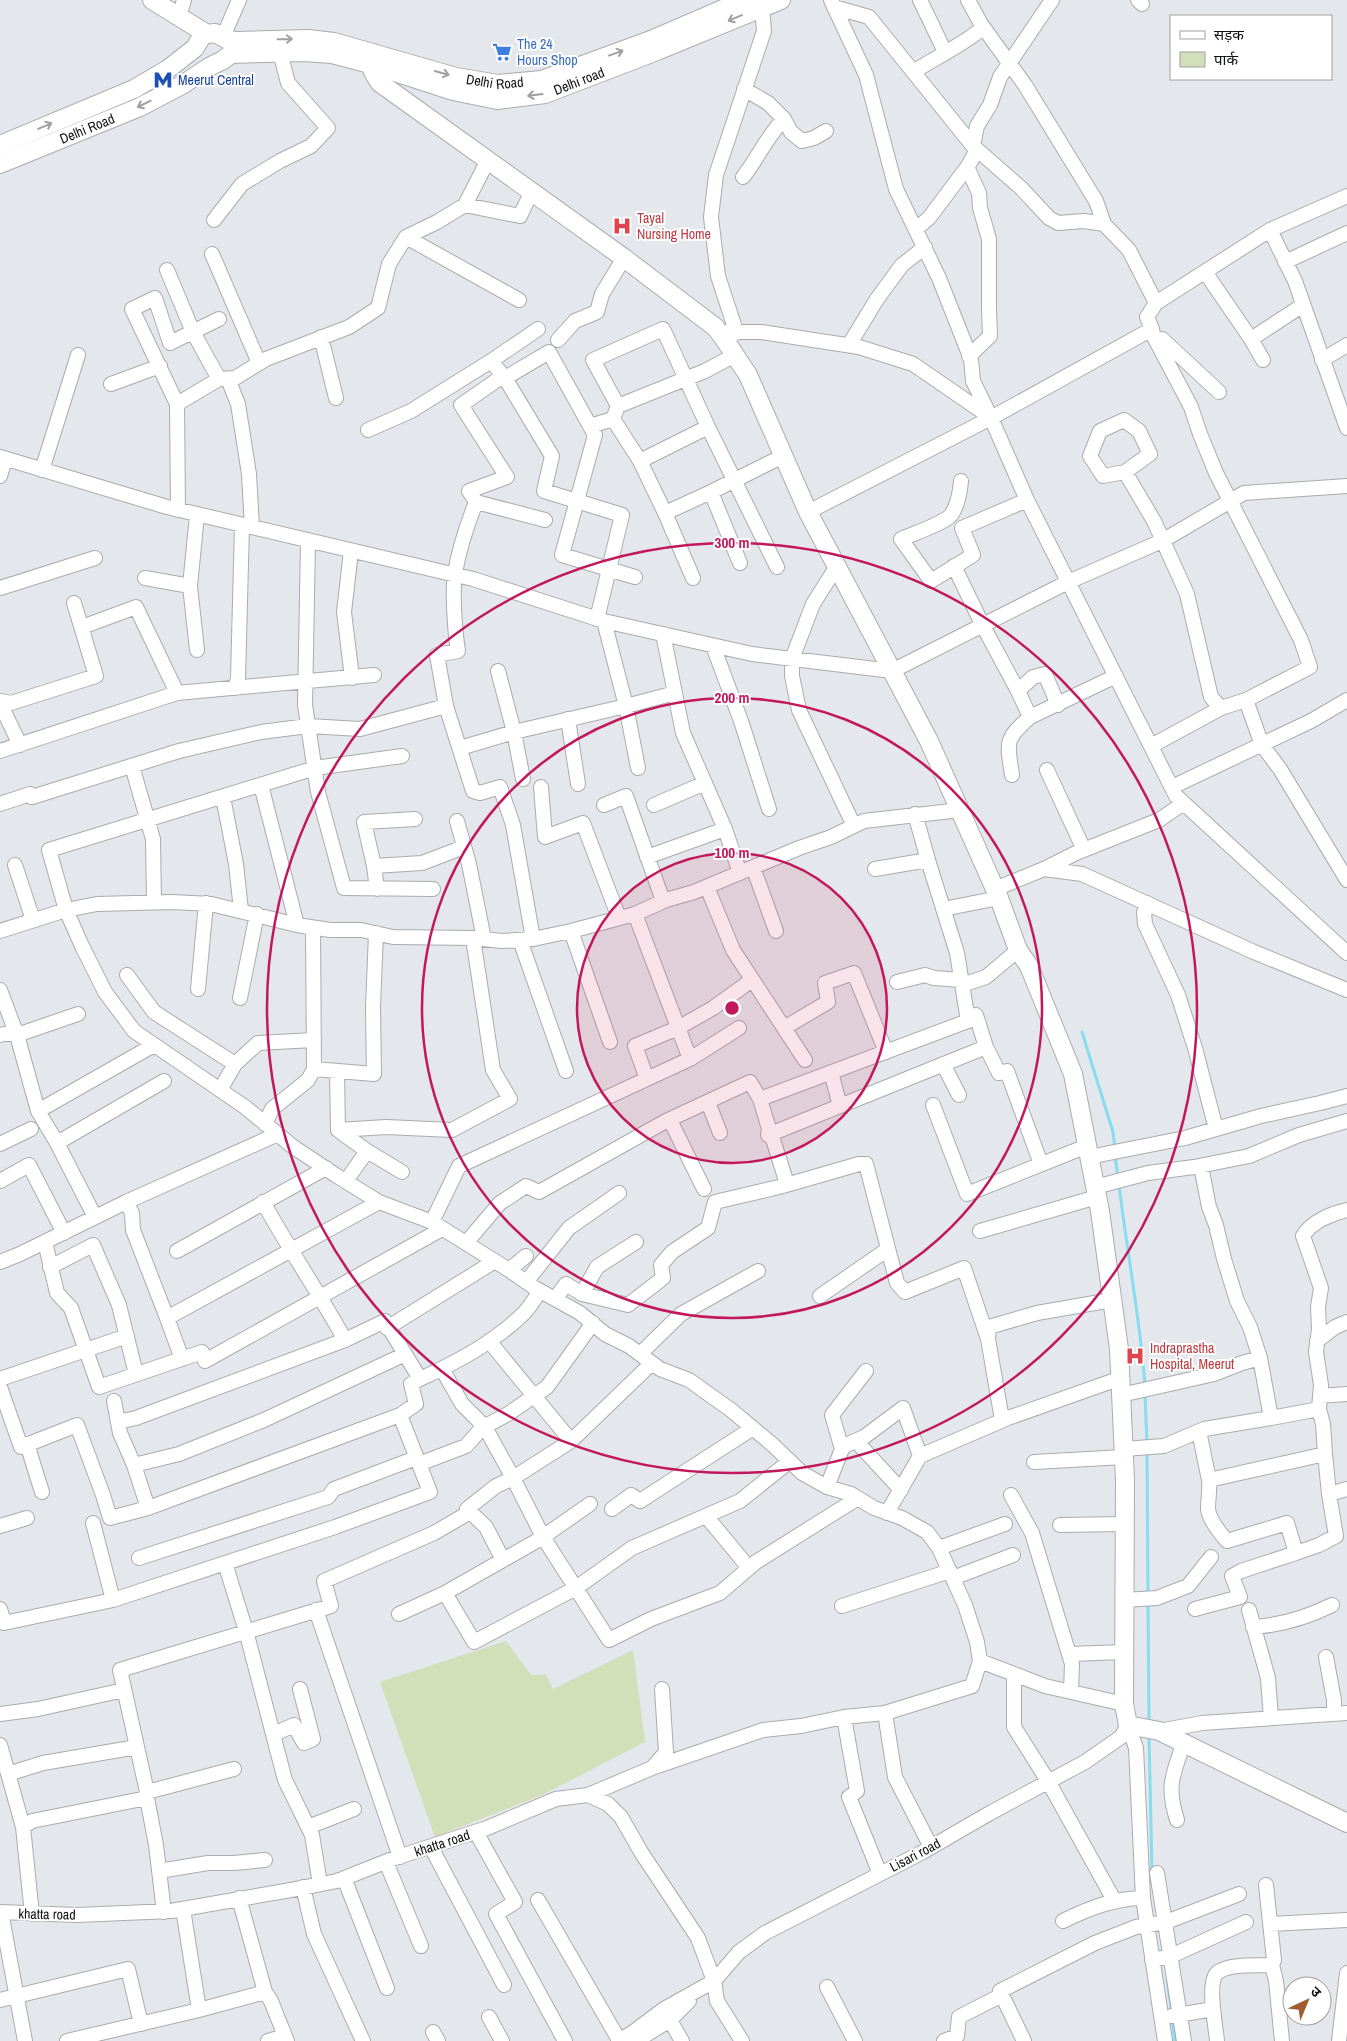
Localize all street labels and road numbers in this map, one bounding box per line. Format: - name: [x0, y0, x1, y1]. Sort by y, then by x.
- street label: Delhi road: [551, 63, 607, 99]
- street label: Delhi Road: [465, 70, 524, 93]
- street label: Delhi Road: [57, 109, 117, 148]
- street label: khatta road: [412, 1826, 472, 1860]
- street label: Lisari road: [887, 1834, 943, 1876]
- street label: khatta road: [18, 1905, 76, 1923]

